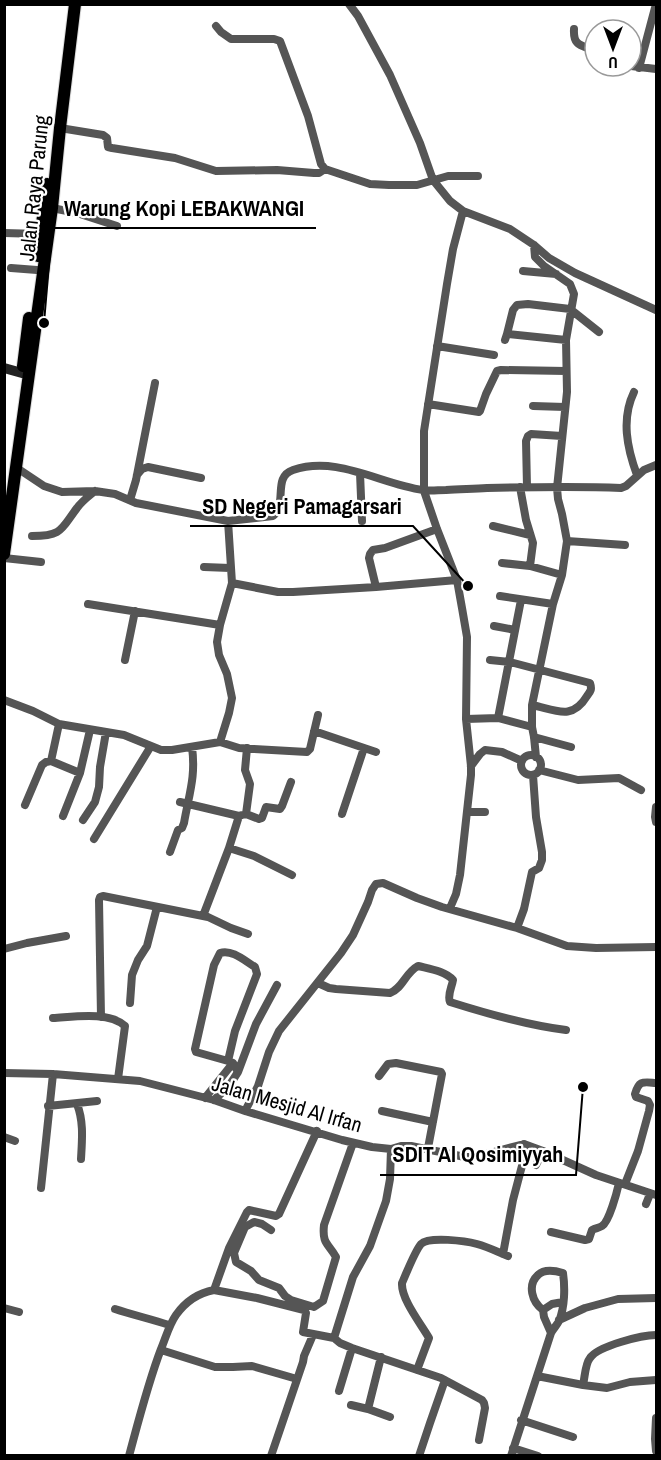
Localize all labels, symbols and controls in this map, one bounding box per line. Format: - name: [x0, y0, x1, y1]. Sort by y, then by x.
- north arrow: [583, 18, 643, 78]
- text: U: [608, 52, 618, 74]
- street label: Jalan Raya Parung: [12, 113, 56, 262]
- callout: Warung Kopi LEBAKWANGI: [52, 188, 316, 228]
- text: Warung Kopi LEBAKWANGI: [64, 193, 304, 223]
- callout: SD Negeri Pamagarsari: [190, 486, 413, 526]
- text: SD Negeri Pamagarsari: [202, 491, 402, 521]
- street label: Jalan Mesjid Al Irfan: [208, 1069, 366, 1139]
- callout: SDIT Al Qosimiyyah: [380, 1135, 576, 1175]
- text: SDIT Al Qosimiyyah: [393, 1139, 563, 1169]

